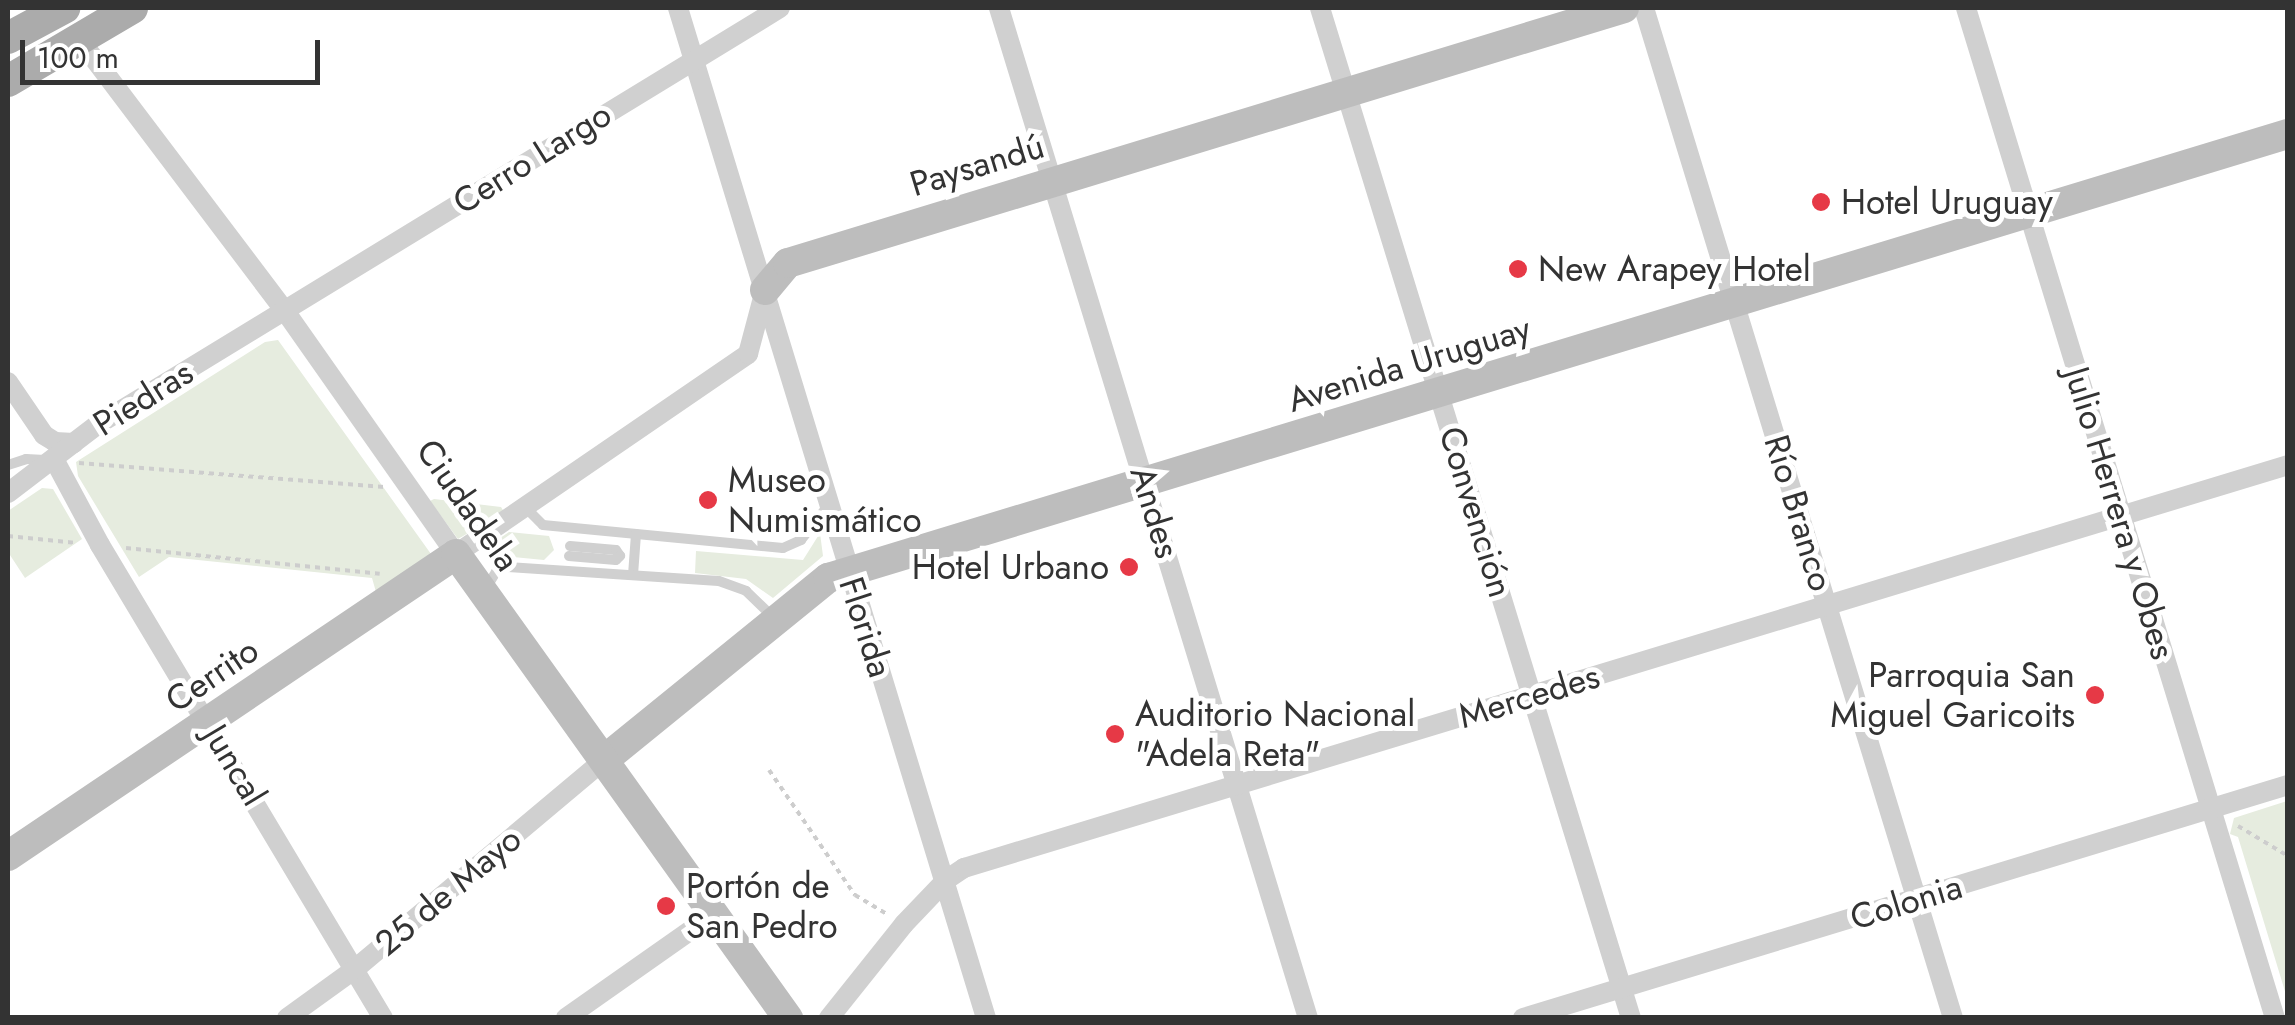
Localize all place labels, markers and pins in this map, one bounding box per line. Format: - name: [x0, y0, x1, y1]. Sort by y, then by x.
- place label: Hotel Uruguay: [1841, 181, 2053, 223]
- marker: Hotel Uruguay: [1810, 191, 1832, 213]
- place label: New Arapey Hotel: [1538, 248, 1811, 290]
- marker: New Arapey Hotel: [1507, 258, 1529, 280]
- place label: Museo Numismático: [728, 459, 922, 541]
- marker: Museo Numismático: [697, 489, 719, 511]
- place label: Hotel Urbano: [912, 546, 1109, 588]
- marker: Hotel Urbano: [1118, 556, 1140, 578]
- place label: Parroquia San Miguel Garicoits: [1830, 654, 2075, 736]
- marker: Parroquia San Miguel Garicoits: [2084, 684, 2106, 706]
- place label: Auditorio Nacional "Adela Reta": [1135, 693, 1415, 775]
- marker: Auditorio Nacional "Adela Reta": [1104, 723, 1126, 745]
- place label: Portón de San Pedro: [686, 865, 838, 947]
- marker: Portón de San Pedro: [655, 895, 677, 917]

